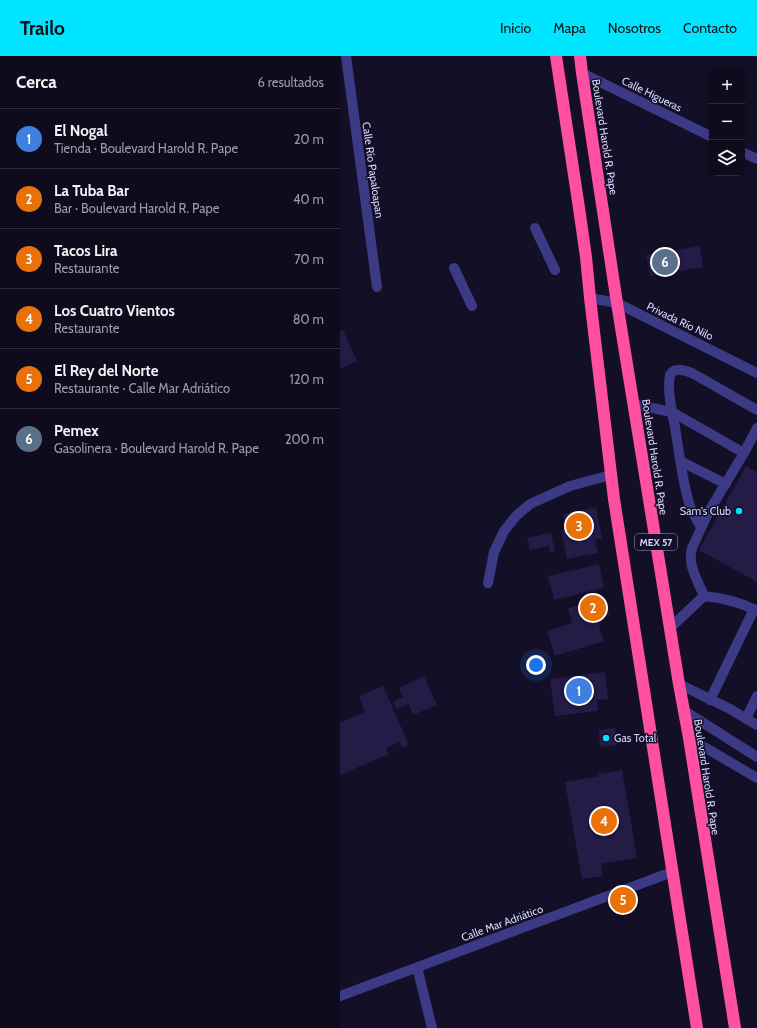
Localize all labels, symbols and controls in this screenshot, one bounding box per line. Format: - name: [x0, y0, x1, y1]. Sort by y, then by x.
- text: Trailo: [20, 17, 65, 40]
- text: Inicio: [500, 19, 531, 37]
- text: Mapa: [553, 19, 586, 37]
- text: Nosotros: [608, 19, 661, 37]
- text: Contacto: [683, 19, 737, 37]
- map controls: [709, 68, 745, 176]
- button: +: [709, 68, 745, 104]
- text: Cerca: [16, 72, 57, 92]
- street label: Calle Higueras: [620, 73, 685, 115]
- text: 6 resultados: [258, 74, 324, 90]
- street label: Boulevard Harold R. Pape: [589, 78, 621, 196]
- button: −: [709, 104, 745, 140]
- street label: Calle Río Papaloapan: [359, 121, 387, 219]
- text: El Nogal: [54, 122, 108, 140]
- text: 1: [27, 131, 31, 147]
- text: 20 m: [294, 131, 324, 147]
- text: Tienda · Boulevard Harold R. Pape: [54, 140, 238, 156]
- button: layers: [709, 140, 745, 176]
- text: La Tuba Bar: [54, 182, 129, 200]
- text: 2: [26, 191, 32, 207]
- text: 40 m: [293, 191, 324, 207]
- text: Bar · Boulevard Harold R. Pape: [54, 200, 219, 216]
- text: Tacos Lira: [54, 242, 117, 260]
- pin: 6: [652, 247, 678, 277]
- text: 3: [25, 251, 33, 267]
- text: 70 m: [294, 251, 324, 267]
- text: Restaurante: [54, 260, 119, 276]
- street label: Privada Río Nilo: [644, 299, 716, 343]
- text: Los Cuatro Vientos: [54, 302, 175, 320]
- text: 4: [25, 311, 33, 327]
- text: 80 m: [293, 311, 324, 327]
- text: Restaurante: [54, 320, 119, 336]
- text: El Rey del Norte: [54, 362, 158, 380]
- text: 5: [26, 371, 32, 387]
- text: 120 m: [290, 371, 324, 387]
- text: Restaurante · Calle Mar Adriático: [54, 380, 230, 396]
- street label: Boulevard Harold R. Pape: [639, 398, 671, 516]
- text: Pemex: [54, 422, 99, 440]
- text: 6: [25, 431, 33, 447]
- text: 200 m: [285, 431, 324, 447]
- text: Gasolinera · Boulevard Harold R. Pape: [54, 440, 259, 456]
- place label: Sam's Club: [680, 504, 731, 518]
- marker: Sam's Club: [734, 506, 744, 516]
- pin: 3: [566, 511, 592, 541]
- road number: MEX 57: [635, 534, 677, 550]
- pin: 2: [580, 593, 606, 623]
- your location: [526, 655, 546, 675]
- pin: 1: [566, 676, 592, 706]
- street label: Boulevard Harold R. Pape: [691, 718, 723, 836]
- place label: Gas Total: [614, 731, 657, 745]
- marker: Gas Total: [601, 733, 611, 743]
- pin: 4: [591, 806, 617, 836]
- pin: 5: [610, 885, 636, 915]
- street label: Calle Mar Adriático: [459, 902, 545, 944]

